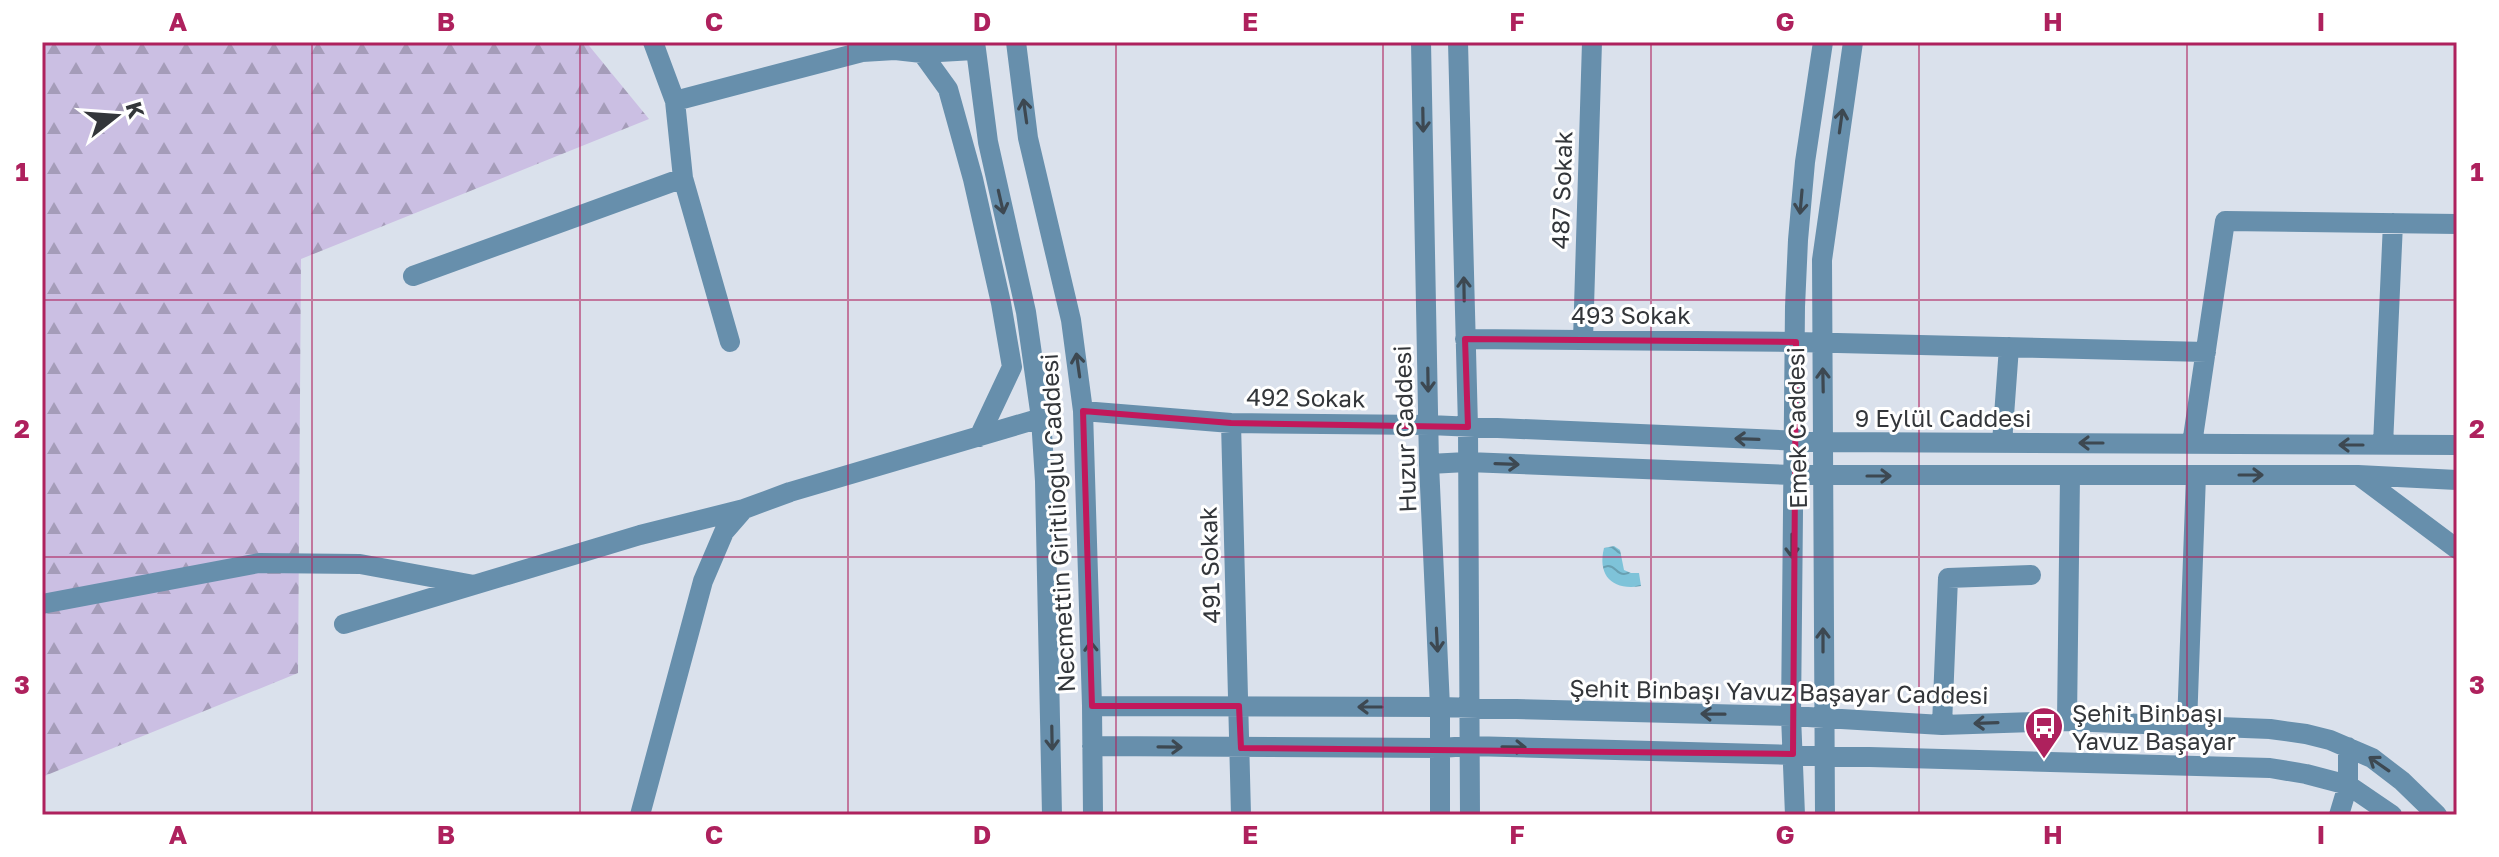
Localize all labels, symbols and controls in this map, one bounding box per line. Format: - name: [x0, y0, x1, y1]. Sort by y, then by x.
- text: A: [169, 6, 188, 37]
- text: B: [437, 6, 455, 37]
- text: C: [705, 6, 723, 37]
- text: D: [973, 6, 991, 37]
- text: E: [1242, 6, 1258, 37]
- text: F: [1509, 6, 1525, 37]
- text: G: [1775, 6, 1795, 37]
- text: H: [2043, 6, 2063, 37]
- text: I: [2317, 6, 2325, 37]
- north arrow: [76, 76, 156, 156]
- text: K: [120, 98, 151, 122]
- one-way arrow: [1017, 99, 1032, 124]
- one-way arrow: [1415, 106, 1430, 133]
- one-way arrow: [1834, 109, 1849, 134]
- street label: 487 Sokak: [1544, 130, 1578, 250]
- text: 1: [15, 156, 29, 187]
- text: 1: [2470, 156, 2484, 187]
- one-way arrow: [994, 188, 1009, 214]
- one-way arrow: [1793, 189, 1808, 215]
- one-way arrow: [1456, 276, 1472, 303]
- street label: 493 Sokak: [1571, 300, 1691, 329]
- street label: Huzur Caddesi: [1387, 345, 1421, 513]
- street label: Emek Caddesi: [1780, 347, 1812, 509]
- street label: Necmettin Giritlioğlu Caddesi: [1034, 353, 1080, 693]
- one-way arrow: [1070, 353, 1085, 379]
- one-way arrow: [1420, 366, 1436, 393]
- one-way arrow: [1815, 367, 1830, 394]
- street label: 492 Sokak: [1246, 381, 1366, 413]
- street label: 9 Eylül Caddesi: [1855, 403, 2031, 432]
- text: 2: [14, 413, 30, 444]
- text: 2: [2469, 413, 2485, 444]
- one-way arrow: [1734, 432, 1761, 447]
- one-way arrow: [2078, 435, 2105, 451]
- one-way arrow: [2338, 437, 2365, 453]
- one-way arrow: [1493, 456, 1520, 471]
- one-way arrow: [2237, 467, 2264, 483]
- one-way arrow: [1865, 468, 1892, 484]
- street label: 491 Sokak: [1192, 506, 1226, 624]
- one-way arrow: [1784, 532, 1800, 559]
- one-way arrow: [1430, 626, 1445, 653]
- one-way arrow: [1815, 627, 1831, 654]
- one-way arrow: [1083, 640, 1098, 667]
- text: 3: [14, 669, 30, 700]
- text: 3: [2469, 669, 2485, 700]
- street label: Şehit Binbaşı Yavuz Başayar Caddesi: [1569, 673, 1989, 709]
- place label: Şehit Binbaşı Yavuz Başayar: [2072, 698, 2236, 755]
- one-way arrow: [1357, 699, 1384, 715]
- bus stop icon: Şehit Binbaşı Yavuz Başayar: [2023, 705, 2065, 760]
- one-way arrow: [1700, 707, 1727, 722]
- one-way arrow: [1973, 715, 2000, 730]
- one-way arrow: [1044, 724, 1059, 751]
- one-way arrow: [1156, 739, 1183, 755]
- one-way arrow: [1500, 739, 1527, 755]
- one-way arrow: [2368, 756, 2390, 772]
- text: A: [169, 819, 188, 850]
- text: B: [437, 819, 455, 850]
- text: C: [705, 819, 723, 850]
- text: D: [973, 819, 991, 850]
- text: E: [1242, 819, 1258, 850]
- text: F: [1509, 819, 1525, 850]
- text: G: [1775, 819, 1795, 850]
- text: H: [2043, 819, 2063, 850]
- text: I: [2317, 819, 2325, 850]

